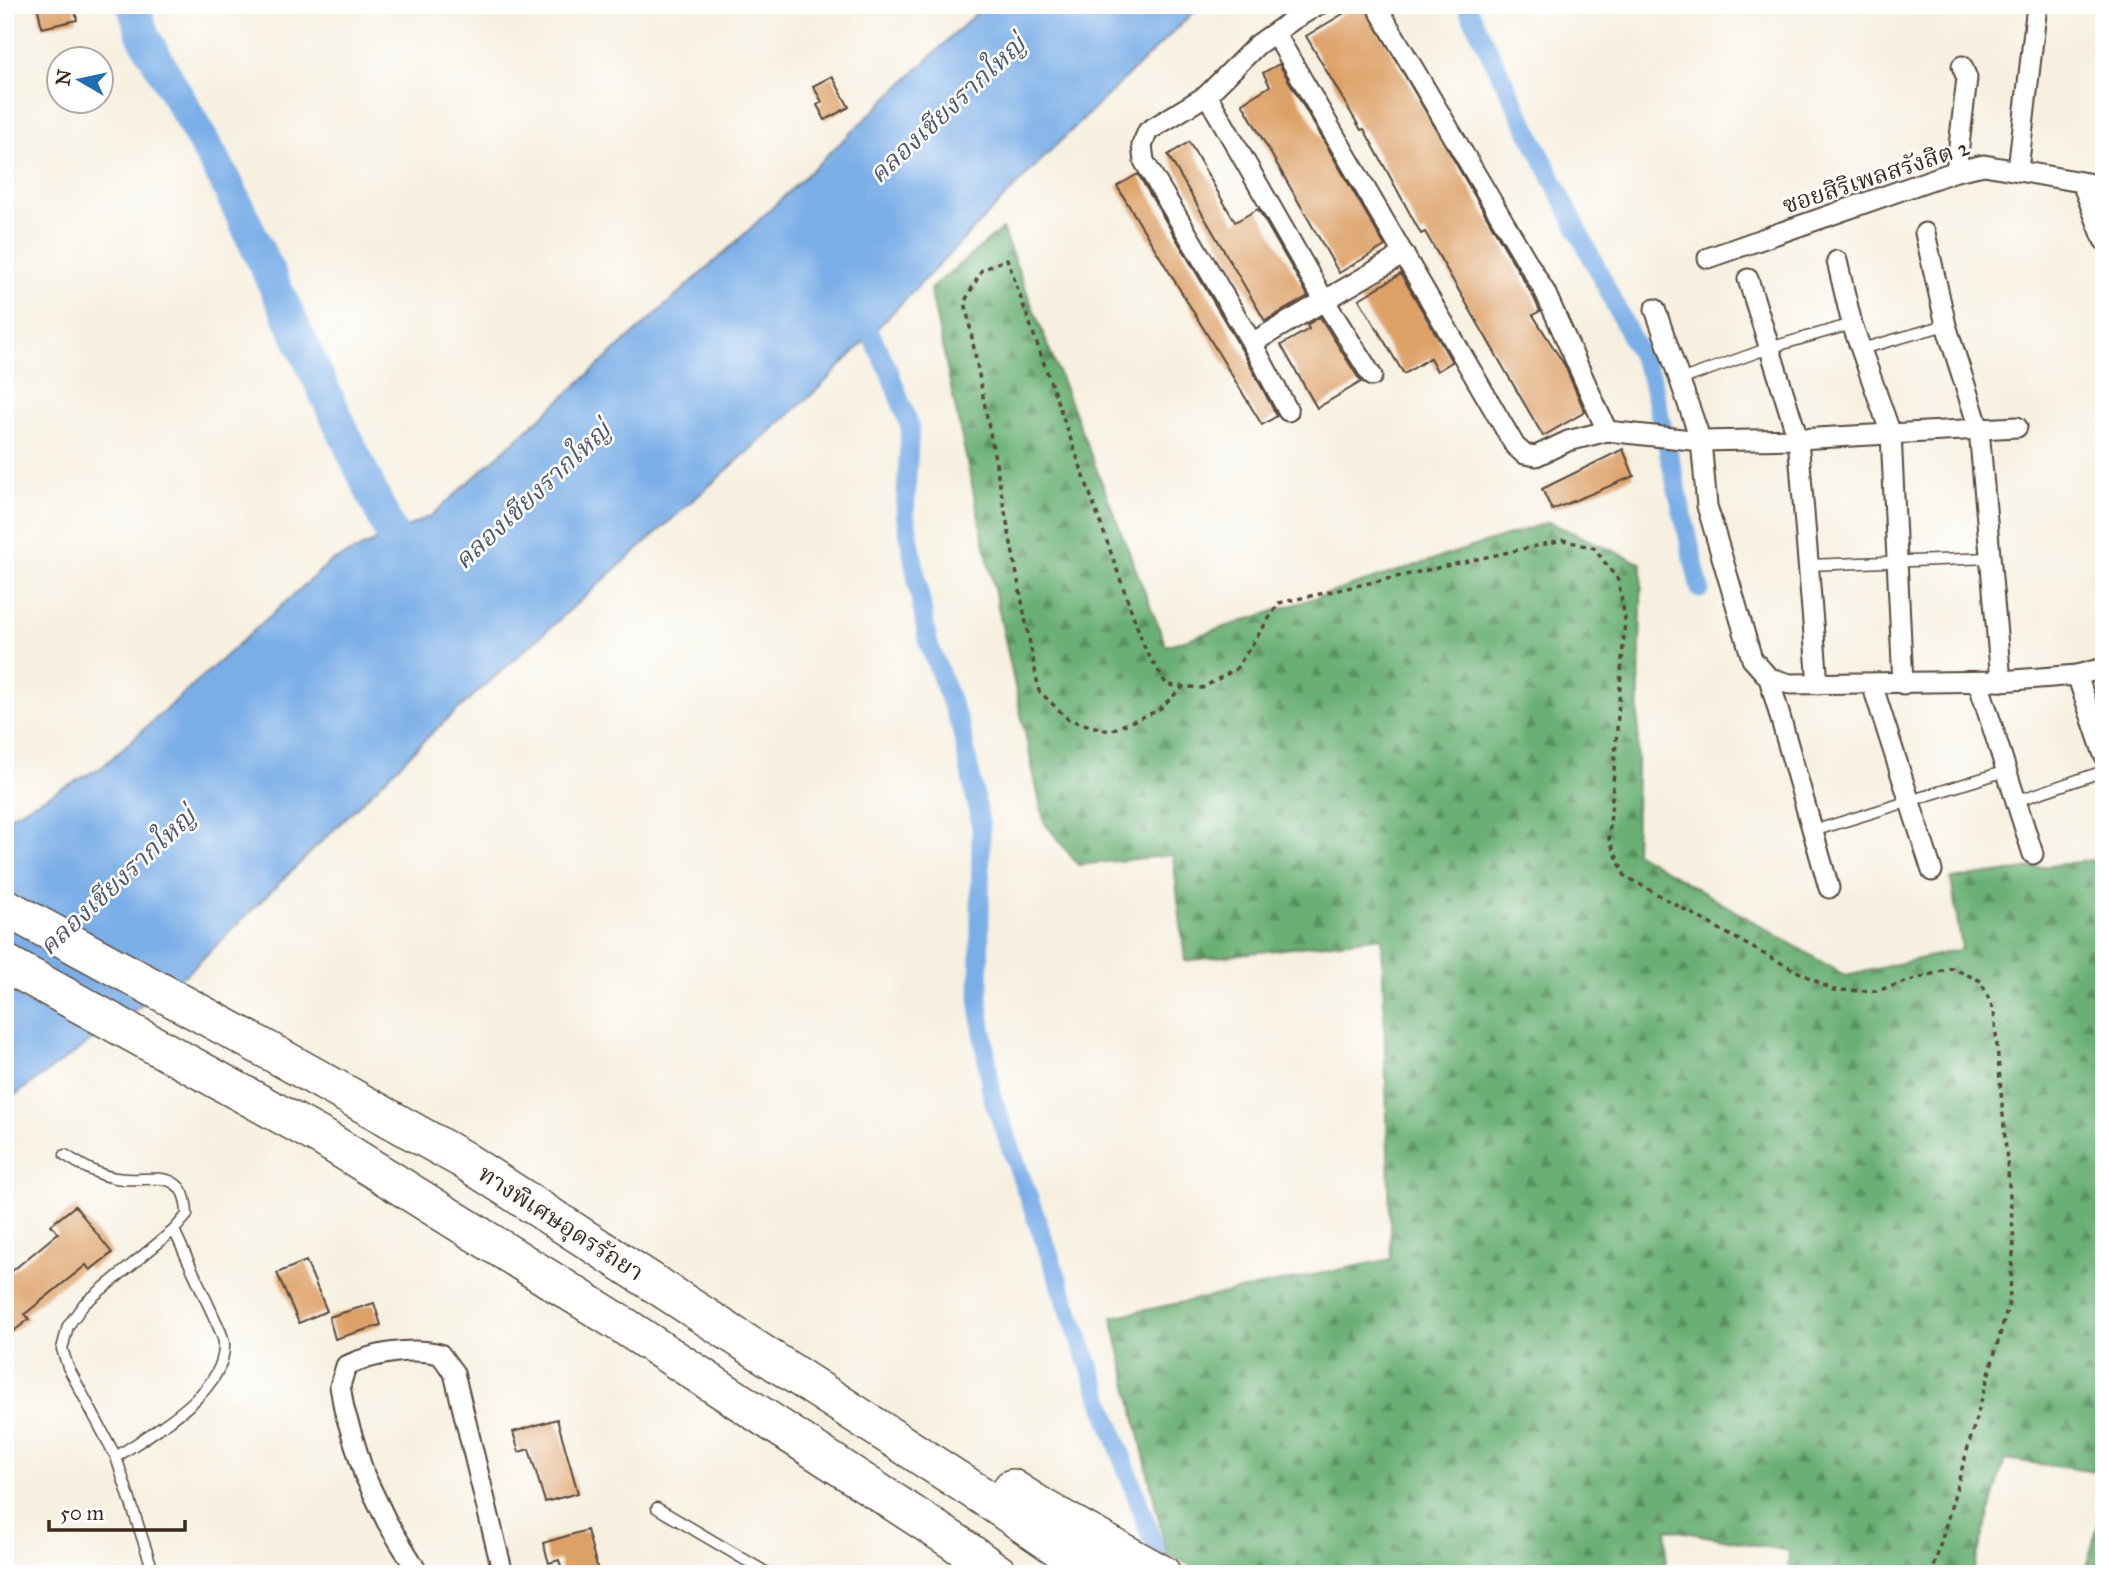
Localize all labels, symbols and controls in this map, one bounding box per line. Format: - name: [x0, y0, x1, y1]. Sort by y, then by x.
- water label: คลองเชียงรากใหญ่: [861, 24, 1035, 190]
- north arrow: [46, 46, 116, 116]
- text: N: [51, 68, 76, 87]
- street label: ซอยสิริเพลสรังสิต 2: [1779, 132, 1974, 220]
- water label: คลองเชียงรากใหญ่: [446, 410, 620, 576]
- water label: คลองเชียงรากใหญ่: [31, 796, 205, 962]
- street label: ทางพิเศษอุดรรัถยา: [473, 1158, 649, 1288]
- scale bar: [49, 1488, 186, 1532]
- text: 50 m: [60, 1500, 105, 1526]

